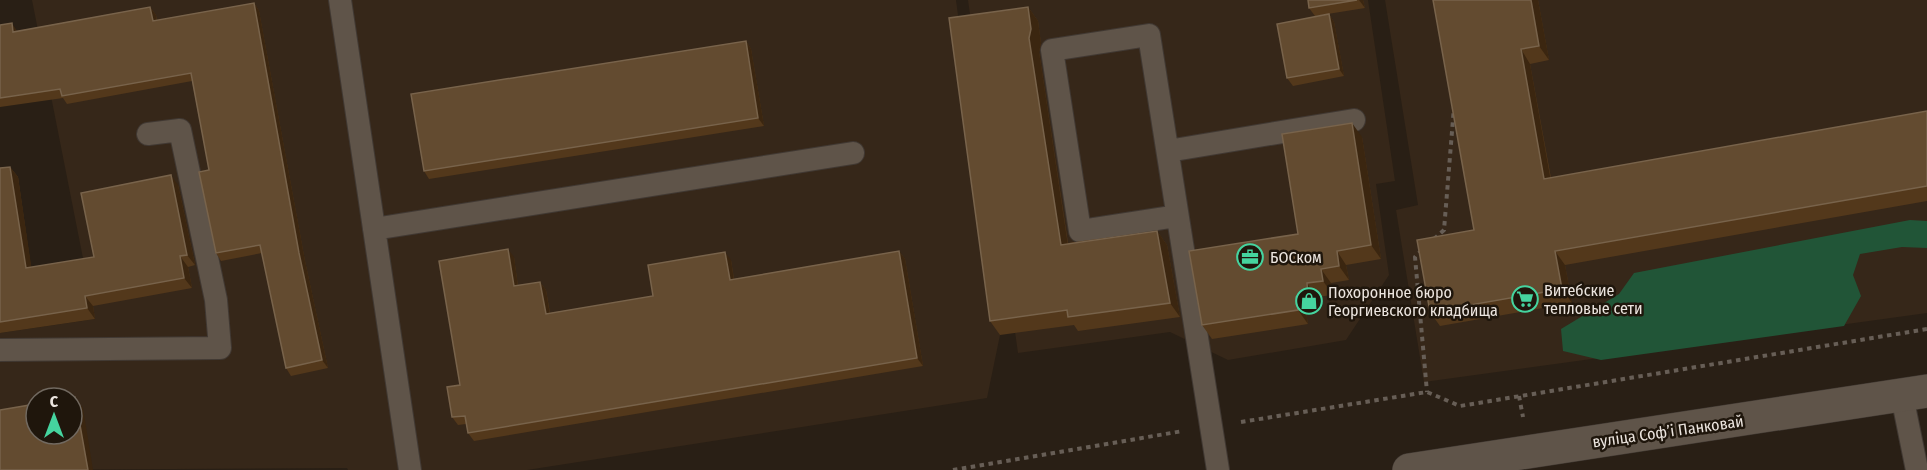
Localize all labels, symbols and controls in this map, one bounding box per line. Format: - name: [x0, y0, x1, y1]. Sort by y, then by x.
- office icon: БОСком: [1235, 242, 1265, 272]
- place label: БОСком: [1270, 248, 1322, 267]
- place label: Витебские тепловые сети: [1544, 281, 1643, 318]
- place label: Похоронное бюро Георгиевского кладбища: [1328, 283, 1498, 320]
- supermarket icon: Витебские тепловые сети: [1510, 284, 1540, 314]
- shop icon: Похоронное бюро Георгиевского кладбища: [1294, 286, 1324, 316]
- north arrow: [24, 386, 84, 446]
- text: С: [50, 392, 59, 411]
- street label: вуліца Софʼі Панковай: [1591, 411, 1745, 452]

